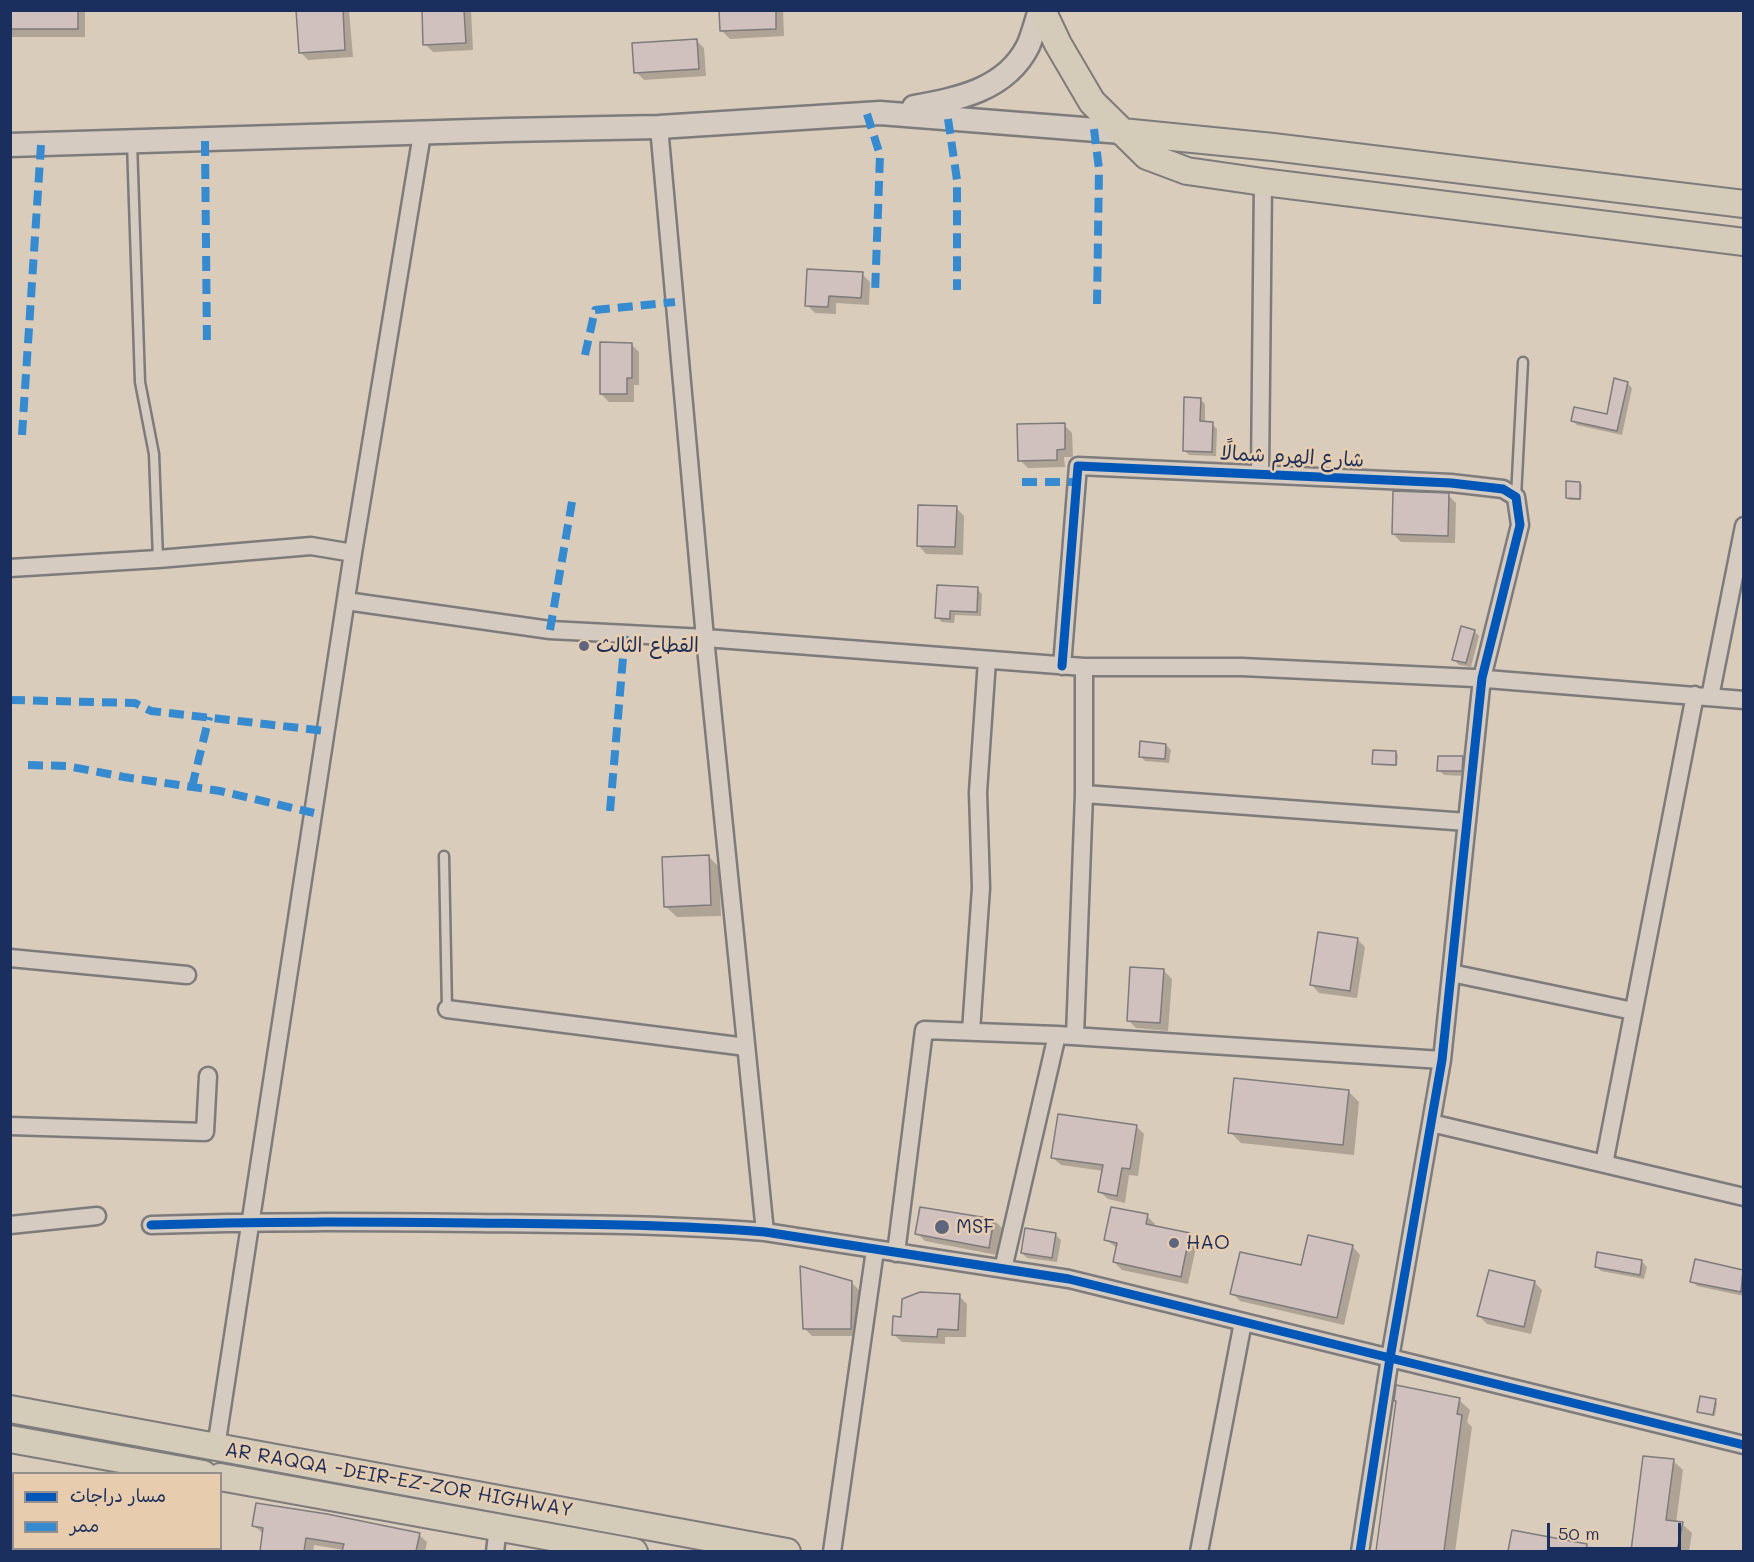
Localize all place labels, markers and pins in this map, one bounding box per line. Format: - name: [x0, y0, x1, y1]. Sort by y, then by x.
- place label: القطاع الثالث: [596, 634, 699, 658]
- marker: القطاع الثالث: [577, 639, 591, 653]
- place label: MSF: [956, 1215, 994, 1239]
- marker: MSF: [933, 1218, 951, 1236]
- place label: HAO: [1186, 1231, 1230, 1255]
- marker: HAO: [1167, 1236, 1181, 1250]

